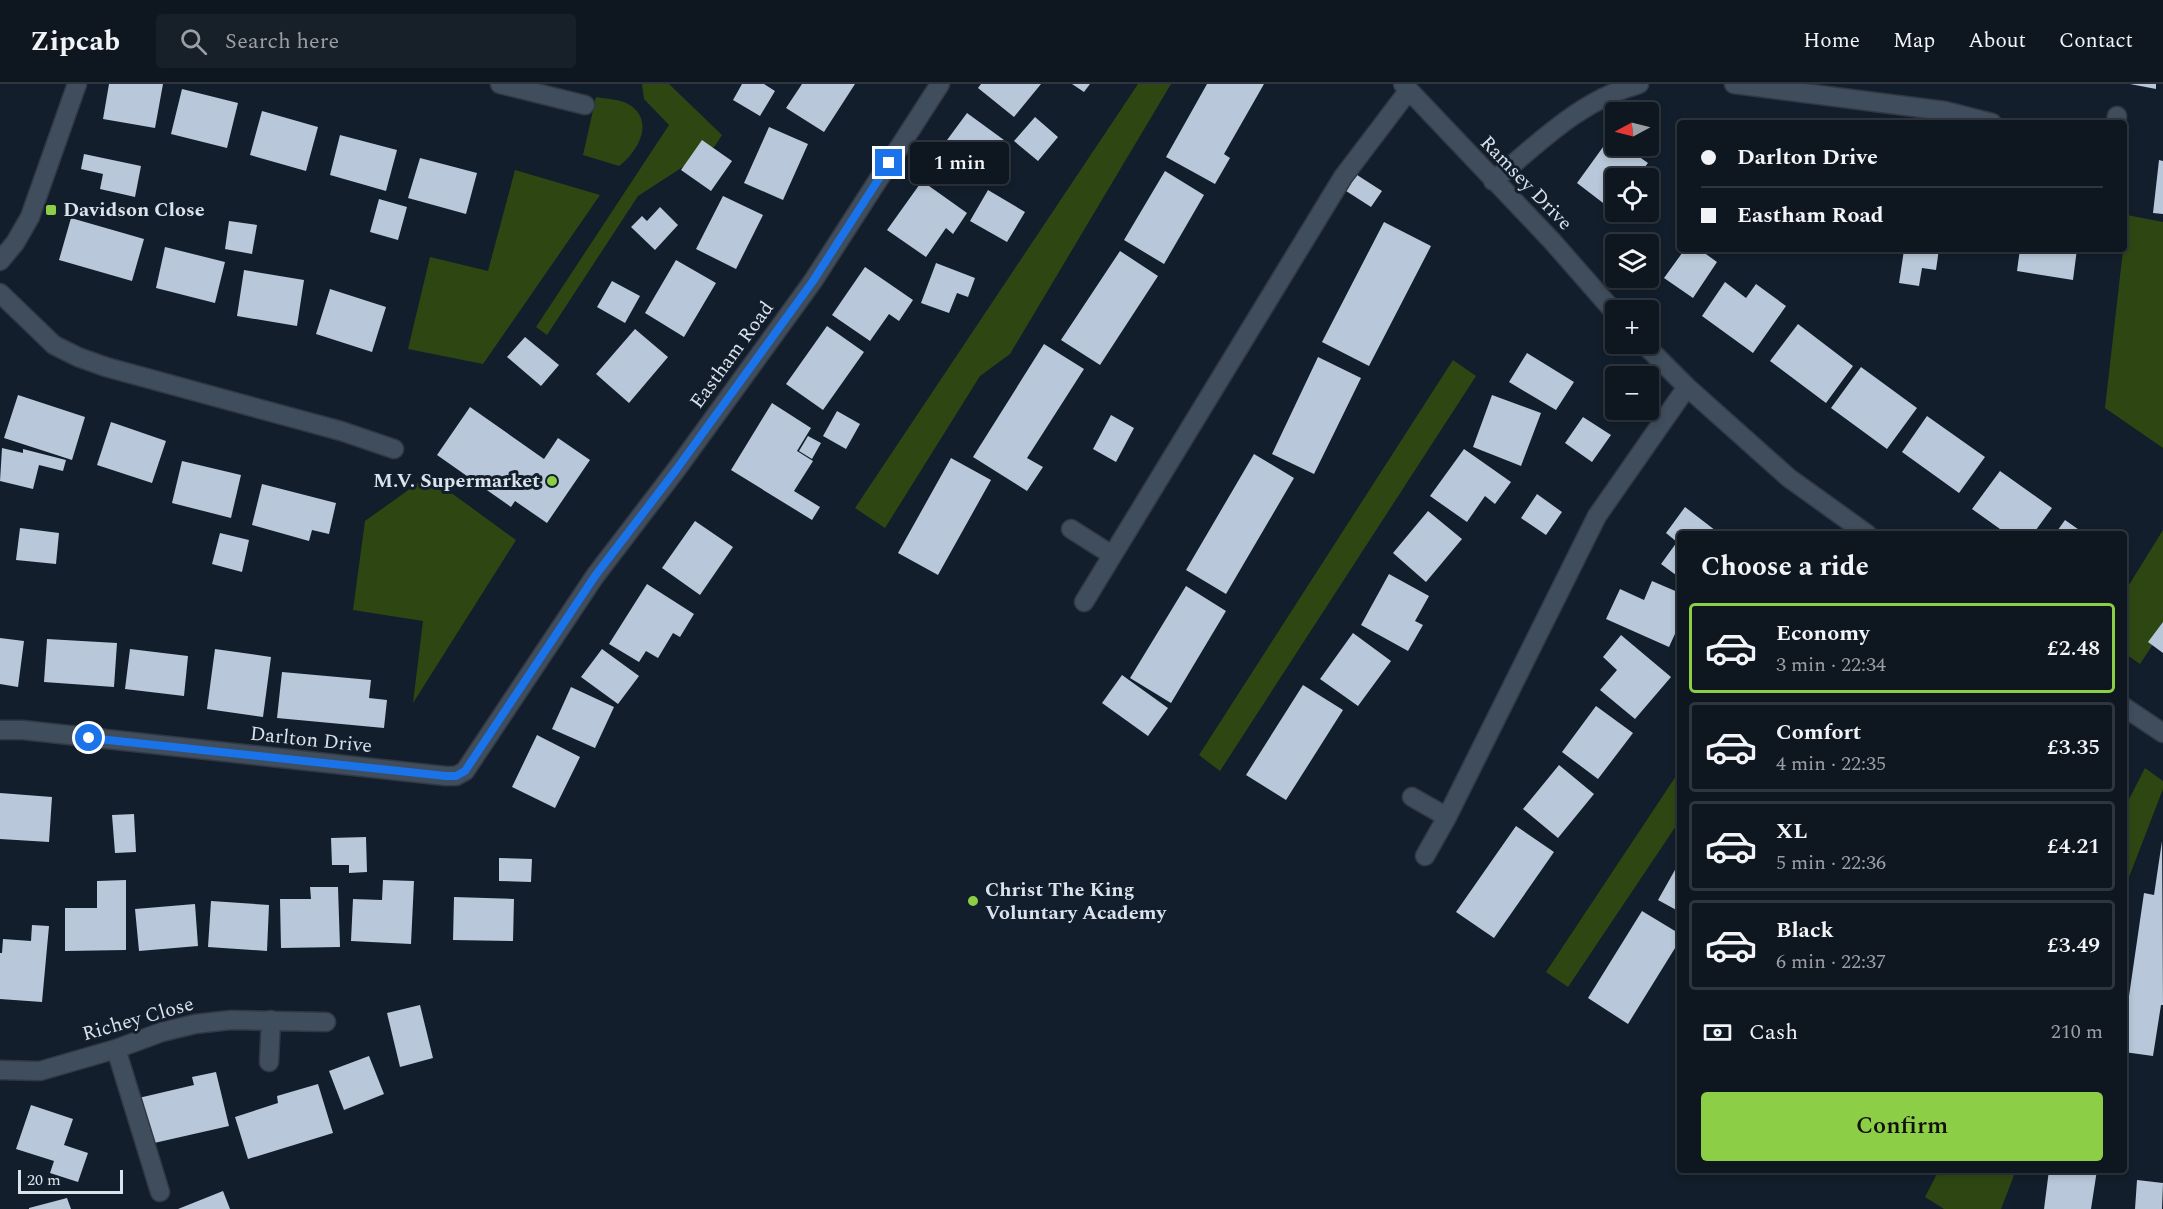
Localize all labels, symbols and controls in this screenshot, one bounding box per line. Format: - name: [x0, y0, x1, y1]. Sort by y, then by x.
- search box: [156, 14, 576, 68]
- text: Zipcab: [30, 20, 120, 63]
- icon: search: [177, 25, 210, 58]
- text: Search here: [225, 25, 339, 58]
- text: Home: [1803, 25, 1860, 57]
- text: Map: [1893, 25, 1935, 57]
- text: About: [1968, 25, 2026, 57]
- text: Contact: [2059, 25, 2133, 57]
- north arrow: [1605, 102, 1659, 156]
- map controls: [1605, 102, 1659, 420]
- street label: Ramsey Drive: [1473, 129, 1579, 237]
- text: Darlton Drive: [1737, 141, 1878, 174]
- callout: 1 min: [910, 142, 1009, 184]
- text: 1 min: [934, 148, 985, 178]
- route end: [875, 149, 902, 176]
- button: locate: [1605, 168, 1659, 222]
- place label: Davidson Close: [63, 195, 205, 225]
- text: Eastham Road: [1737, 199, 1884, 232]
- marker: Davidson Close: [44, 203, 58, 217]
- button: layers: [1605, 234, 1659, 288]
- street label: Eastham Road: [683, 295, 781, 415]
- button: +: [1605, 300, 1659, 354]
- button: −: [1605, 366, 1659, 420]
- place label: M.V. Supermarket: [373, 466, 540, 496]
- marker: M.V. Supermarket: [545, 474, 559, 488]
- text: Choose a ride: [1701, 546, 1869, 588]
- text: Economy: [1776, 617, 1869, 650]
- icon: car: [1704, 621, 1758, 675]
- text: £2.48: [2047, 632, 2100, 665]
- text: 3 min · 22:34: [1776, 650, 1886, 680]
- text: Comfort: [1776, 716, 1861, 749]
- street label: Darlton Drive: [248, 719, 374, 761]
- icon: car: [1704, 720, 1758, 774]
- route start: [75, 724, 102, 751]
- text: £3.35: [2047, 731, 2100, 764]
- text: 4 min · 22:35: [1776, 749, 1886, 779]
- text: XL: [1776, 815, 1807, 848]
- icon: car: [1704, 819, 1758, 873]
- text: £4.21: [2047, 830, 2100, 863]
- text: 5 min · 22:36: [1776, 848, 1886, 878]
- place label: Christ The King Voluntary Academy: [985, 875, 1168, 928]
- marker: Christ The King Voluntary Academy: [966, 894, 980, 908]
- text: Black: [1776, 914, 1834, 947]
- icon: car: [1704, 918, 1758, 972]
- text: £3.49: [2047, 929, 2100, 962]
- text: 6 min · 22:37: [1776, 947, 1886, 977]
- street label: Richey Close: [79, 989, 197, 1049]
- icon: cash: [1701, 1016, 1734, 1049]
- text: Cash: [1749, 1016, 1798, 1049]
- text: 210 m: [2051, 1017, 2103, 1047]
- button: Confirm: [1701, 1092, 2103, 1161]
- scale bar: [18, 1167, 123, 1194]
- text: 20 m: [27, 1168, 61, 1192]

